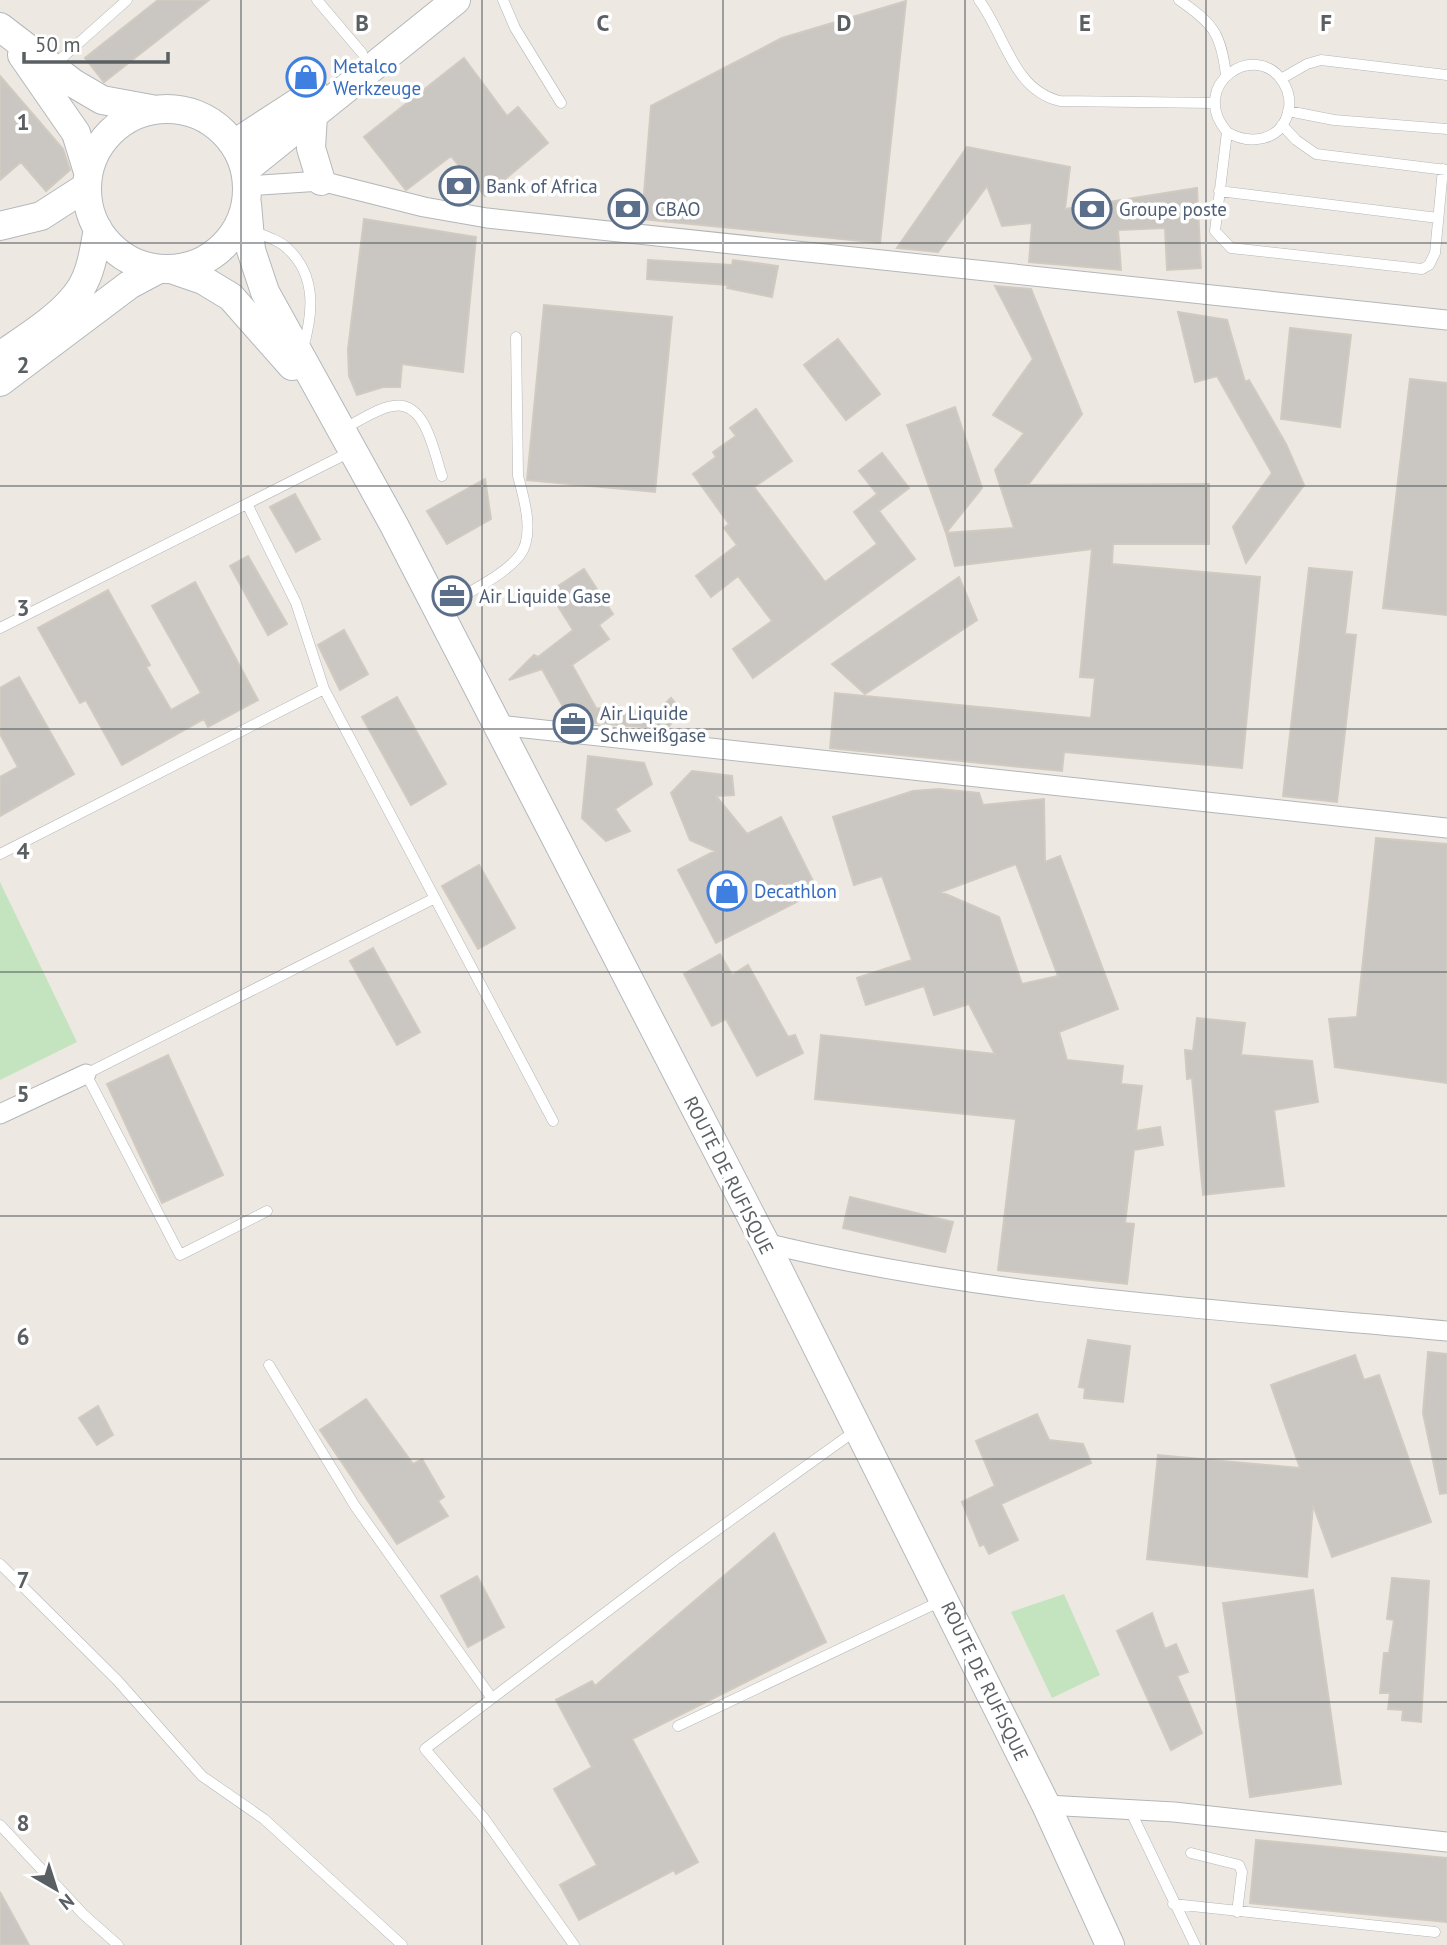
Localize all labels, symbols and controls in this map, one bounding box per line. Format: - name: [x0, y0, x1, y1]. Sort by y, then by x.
- text: B: [355, 8, 369, 37]
- text: C: [597, 8, 610, 37]
- text: D: [837, 8, 851, 37]
- text: E: [1079, 8, 1091, 37]
- text: F: [1320, 8, 1332, 37]
- scale bar: [24, 21, 168, 65]
- text: 50 m: [35, 31, 81, 58]
- place label: Metalco Werkzeuge: [333, 54, 421, 100]
- shop icon: Metalco Werkzeuge: [285, 56, 327, 98]
- text: 1: [16, 107, 30, 136]
- bank icon: Bank of Africa: [438, 165, 480, 207]
- place label: Bank of Africa: [486, 174, 598, 198]
- bank icon: CBAO: [607, 188, 649, 230]
- bank icon: Groupe poste: [1071, 188, 1113, 230]
- place label: CBAO: [655, 197, 701, 221]
- place label: Groupe poste: [1119, 197, 1227, 221]
- text: 2: [16, 350, 30, 379]
- office icon: Air Liquide Gase: [431, 575, 473, 617]
- place label: Air Liquide Gase: [479, 584, 611, 608]
- text: 3: [16, 593, 30, 622]
- place label: Air Liquide Schweißgase: [600, 701, 706, 747]
- office icon: Air Liquide Schweißgase: [552, 703, 594, 745]
- text: 4: [16, 836, 30, 865]
- shop icon: Decathlon: [706, 870, 748, 912]
- place label: Decathlon: [754, 879, 837, 903]
- text: 5: [16, 1079, 30, 1108]
- street label: ROUTE DE RUFISQUE: [679, 1092, 779, 1258]
- text: 6: [16, 1322, 30, 1351]
- text: 7: [16, 1565, 30, 1594]
- street label: ROUTE DE RUFISQUE: [936, 1598, 1034, 1764]
- text: 8: [16, 1808, 30, 1837]
- north arrow: [21, 1854, 91, 1924]
- text: N: [54, 1889, 79, 1915]

